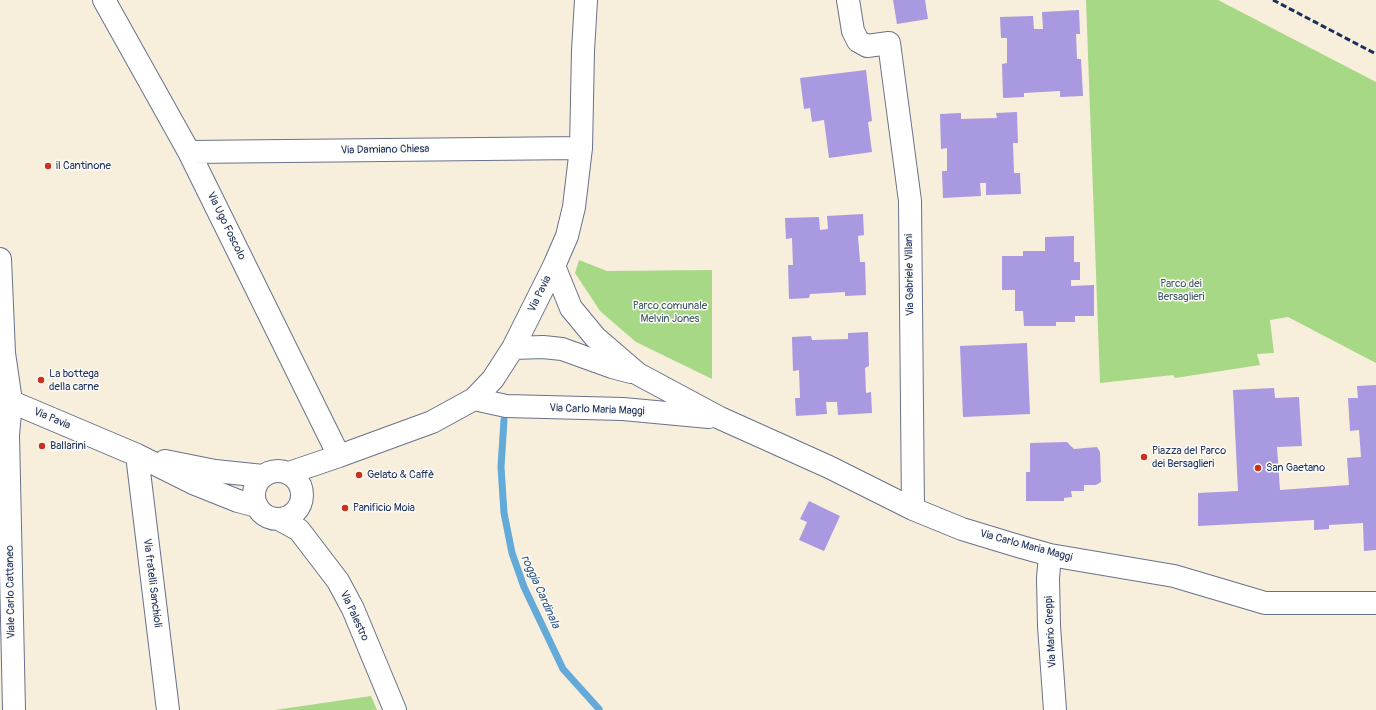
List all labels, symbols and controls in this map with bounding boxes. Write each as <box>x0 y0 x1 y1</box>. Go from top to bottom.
street label: Via Damiano Chiesa <box>341 143 429 157</box>
place label: il Cantinone <box>56 159 111 173</box>
marker: il Cantinone <box>43 161 53 171</box>
street label: Via Ugo Foscolo <box>204 190 248 262</box>
street label: Via Gabriele Villani <box>903 234 917 316</box>
street label: Via Pavia <box>526 274 554 314</box>
park label: Parco dei Bersaglieri <box>1157 277 1205 303</box>
park label: Parco comunale Melvin Jones <box>633 299 707 325</box>
place label: La bottega della carne <box>49 367 99 393</box>
marker: La bottega della carne <box>36 375 46 385</box>
street label: Via Carlo Maria Maggi <box>549 402 645 418</box>
street label: Via Pavia <box>32 405 72 433</box>
place label: Ballarini <box>50 439 86 453</box>
marker: Ballarini <box>37 441 47 451</box>
place label: Piazza del Parco dei Bersaglieri <box>1152 444 1226 470</box>
marker: Piazza del Parco dei Bersaglieri <box>1139 452 1149 462</box>
place label: San Gaetano <box>1266 461 1325 475</box>
marker: San Gaetano <box>1253 463 1263 473</box>
place label: Gelato & Caffè <box>367 468 434 482</box>
marker: Gelato & Caffè <box>354 470 364 480</box>
place label: Panificio Moia <box>353 501 415 515</box>
marker: Panificio Moia <box>340 503 350 513</box>
street label: Via Carlo Maria Maggi <box>978 527 1074 565</box>
street label: Via fratelli Sanchioli <box>140 538 164 628</box>
street label: Viale Carlo Cattaneo <box>4 545 18 639</box>
water label: roggia Cardinala <box>517 553 563 631</box>
street label: Via Palestro <box>337 589 371 643</box>
street label: Via Mario Greppi <box>1043 596 1059 668</box>

